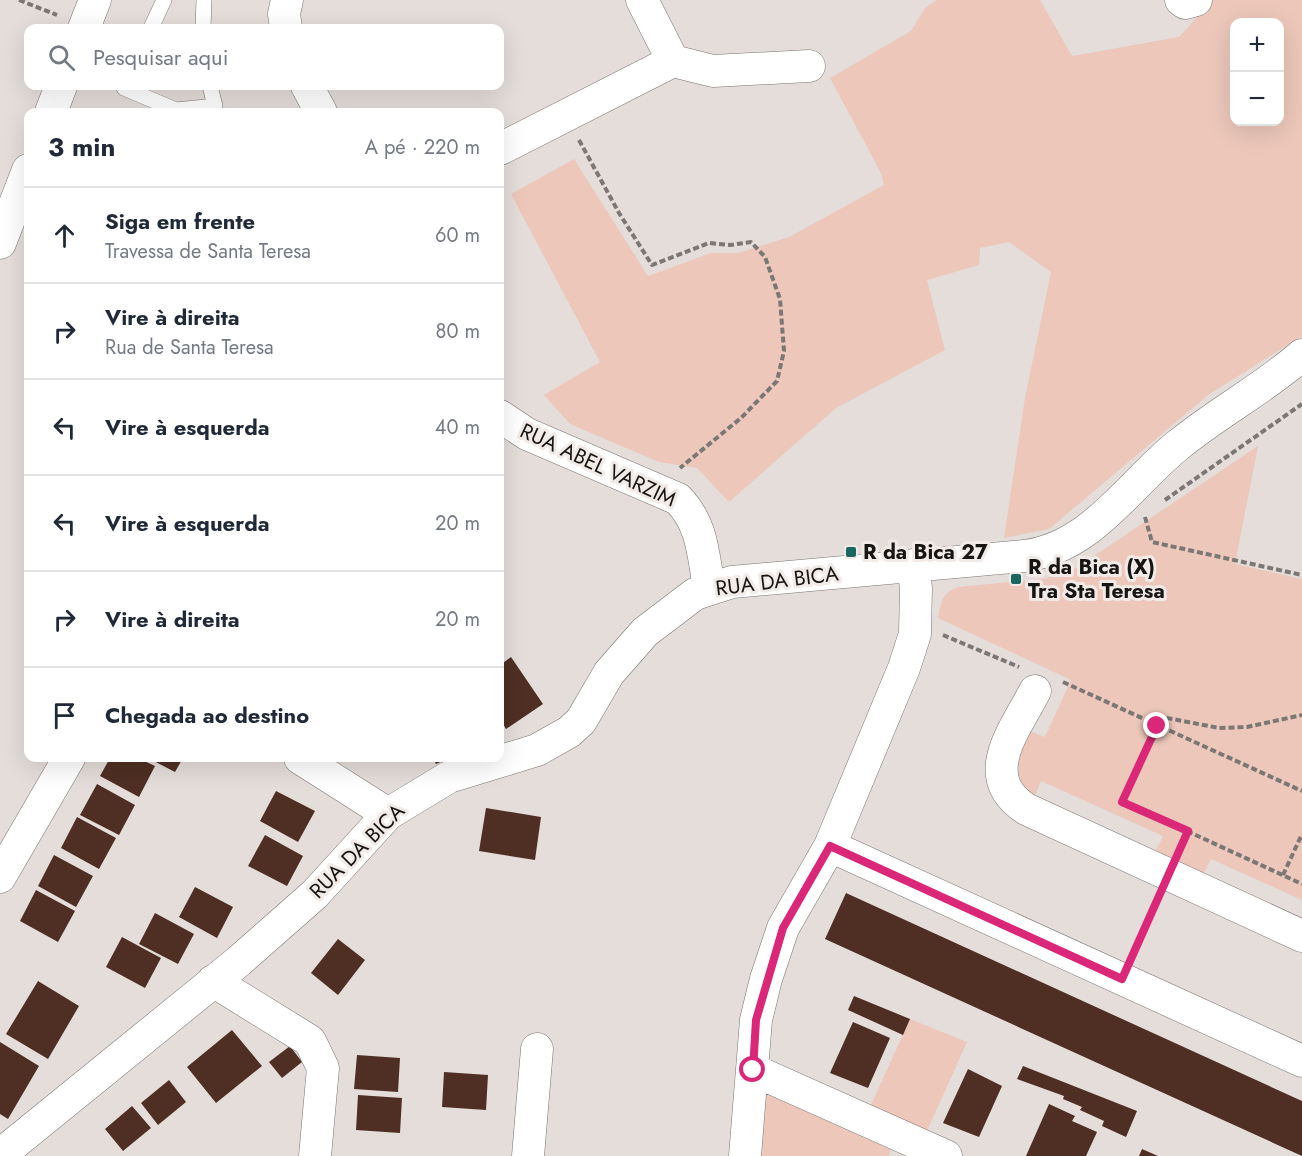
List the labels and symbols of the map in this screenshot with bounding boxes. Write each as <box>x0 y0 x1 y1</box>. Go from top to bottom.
street label: RUA ABEL VARZIM <box>515 416 681 514</box>
place label: R da Bica 27 <box>863 537 988 567</box>
marker: R da Bica 27 <box>844 545 858 559</box>
place label: R da Bica (X) Tra Sta Teresa <box>1028 552 1165 606</box>
street label: RUA DA BICA <box>714 559 840 603</box>
marker: R da Bica (X) Tra Sta Teresa <box>1009 572 1023 586</box>
route end <box>1143 712 1169 738</box>
street label: RUA DA BICA <box>303 797 411 905</box>
route start <box>739 1056 765 1082</box>

